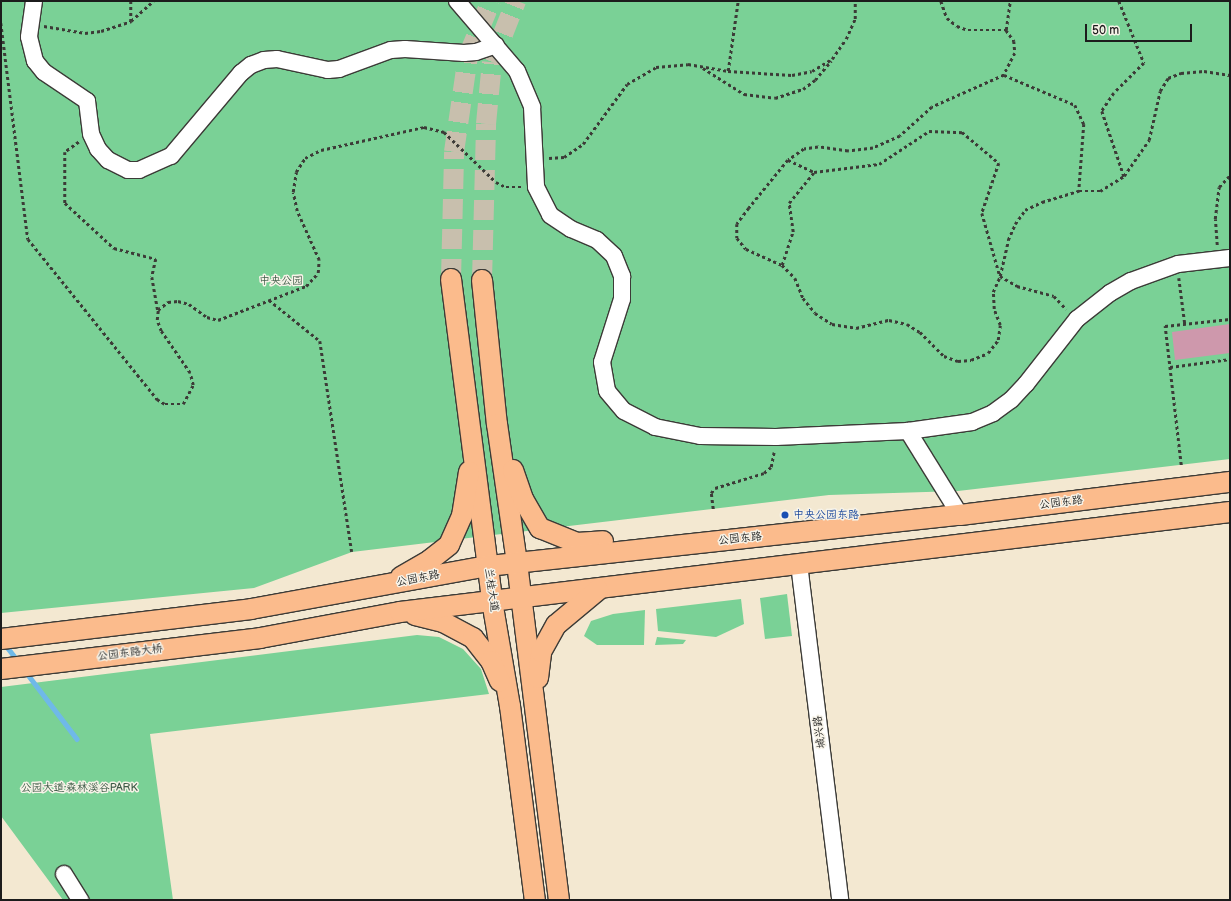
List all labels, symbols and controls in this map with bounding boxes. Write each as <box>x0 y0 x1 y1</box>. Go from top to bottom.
scale bar <box>1087 16 1194 42</box>
text: 50 m <box>1092 23 1119 38</box>
park label: 中央公园 <box>259 274 303 288</box>
street label: 公园东路 <box>1038 494 1084 512</box>
place label: 中央公园东路 <box>793 508 859 522</box>
marker: 中央公园东路 <box>780 510 790 520</box>
street label: 公园东路 <box>717 530 763 548</box>
street label: 兰桂大道 <box>481 567 501 613</box>
street label: 公园东路 <box>395 568 441 590</box>
street label: 公园东路大桥 <box>96 642 164 664</box>
street label: 城兴路 <box>811 715 829 749</box>
park label: 公园大道·森林溪谷PARK <box>20 781 138 795</box>

